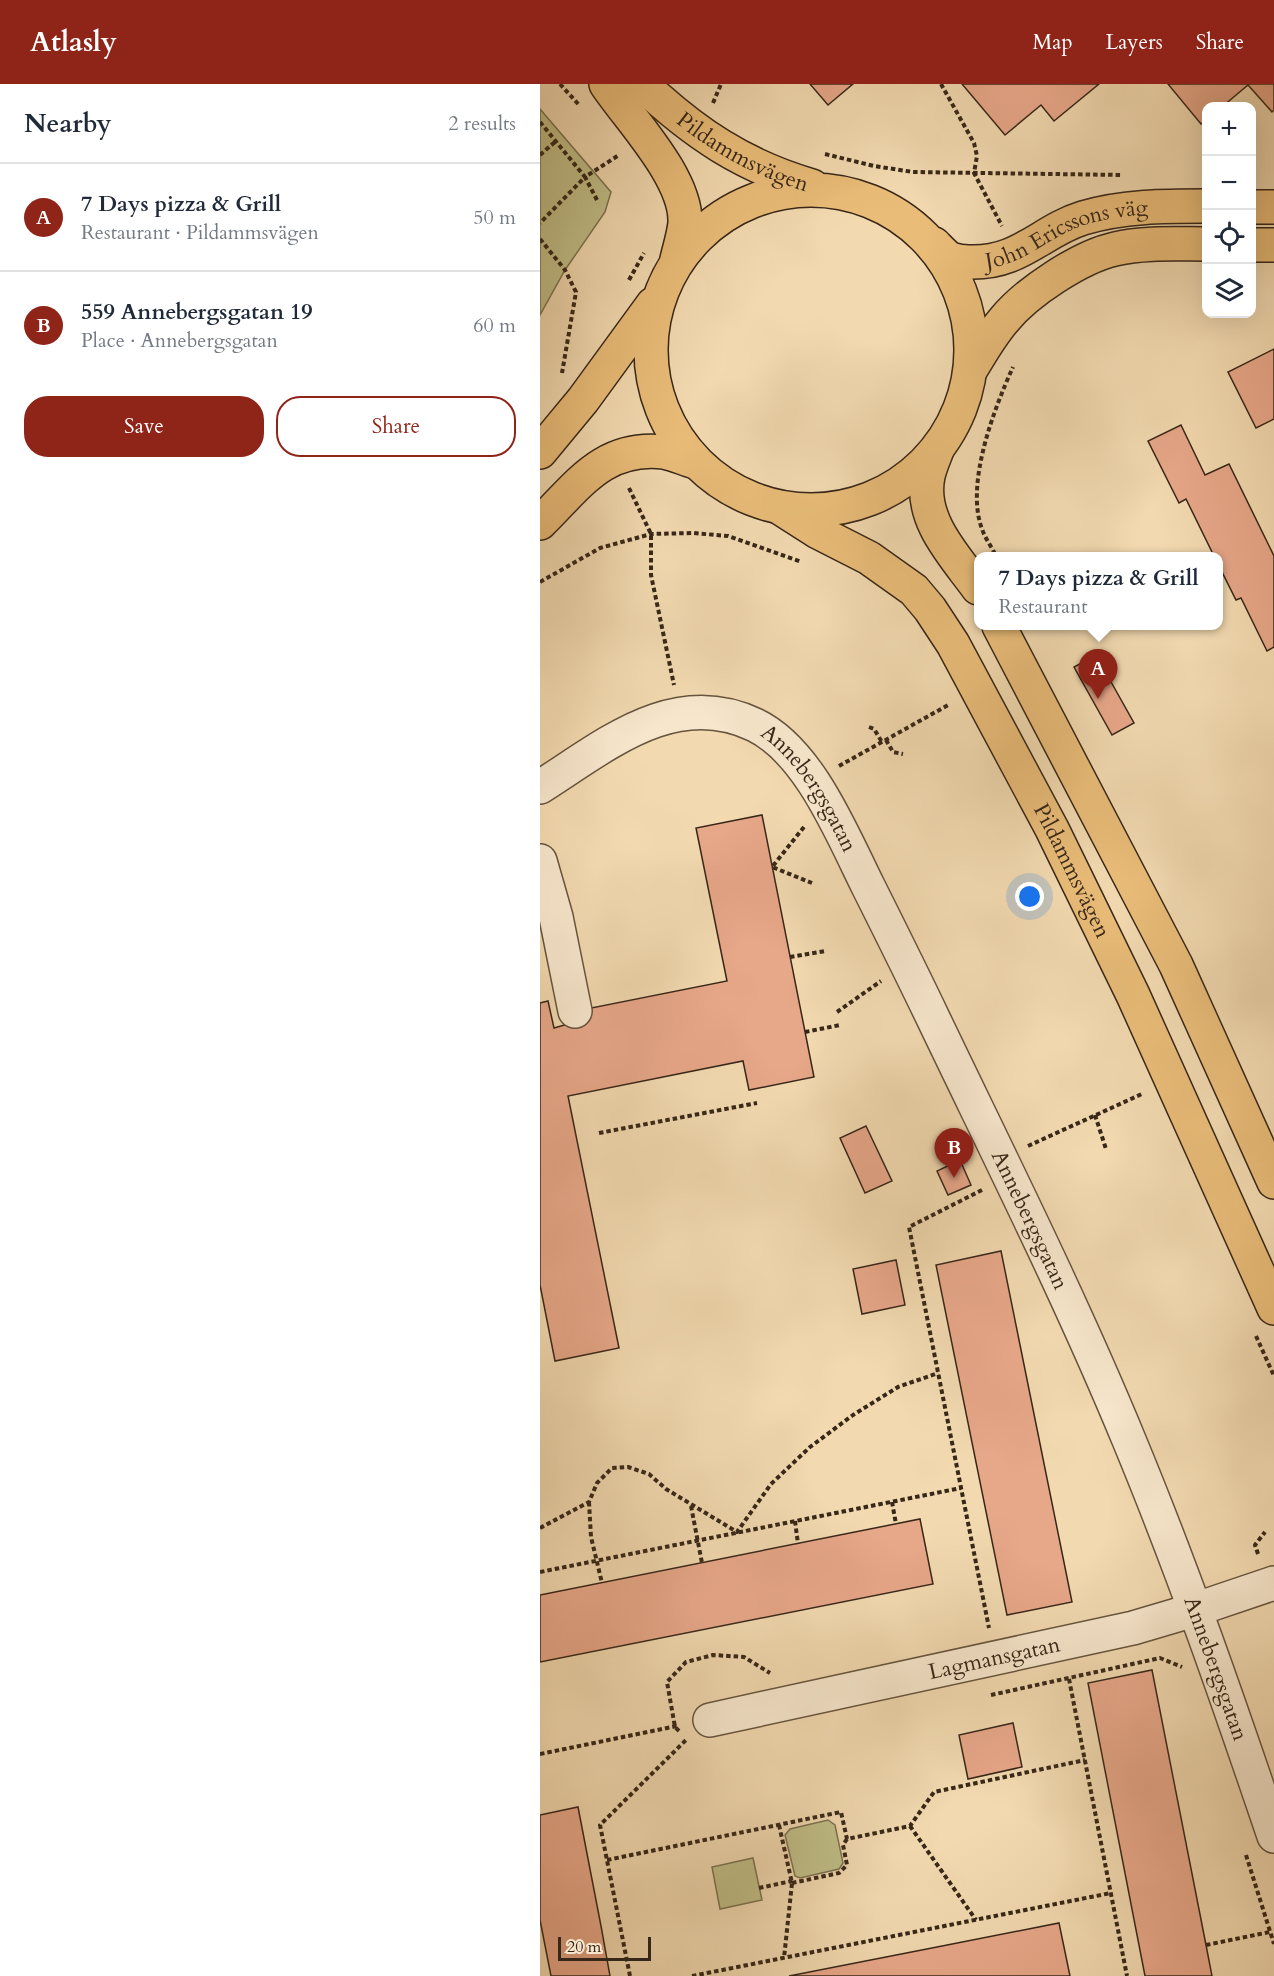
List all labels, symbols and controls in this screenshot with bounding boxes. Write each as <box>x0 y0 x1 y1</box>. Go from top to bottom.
text: Atlasly <box>30 23 117 61</box>
text: Map <box>1033 28 1073 57</box>
text: Layers <box>1106 28 1163 57</box>
text: Share <box>1196 28 1244 57</box>
map controls <box>1202 102 1256 318</box>
button: + <box>1202 102 1256 156</box>
street label: Pildammsvägen <box>670 105 813 199</box>
text: Nearby <box>24 106 112 141</box>
text: 2 results <box>448 110 516 137</box>
button: − <box>1202 156 1256 210</box>
text: 7 Days pizza & Grill <box>81 189 281 219</box>
street label: John Ericssons väg <box>980 192 1150 277</box>
text: A <box>36 204 51 231</box>
text: 50 m <box>473 204 516 231</box>
button: locate <box>1202 210 1256 264</box>
text: Restaurant · Pildammsvägen <box>81 219 319 246</box>
button: layers <box>1202 264 1256 318</box>
text: 559 Annebergsgatan 19 <box>81 297 313 327</box>
text: B <box>36 312 51 339</box>
text: 60 m <box>473 312 516 339</box>
text: Place · Annebergsgatan <box>81 327 278 354</box>
button: Save <box>24 396 264 457</box>
button: Share <box>276 396 516 457</box>
popup <box>974 552 1223 630</box>
text: 7 Days pizza & Grill <box>998 563 1199 593</box>
text: Restaurant <box>998 593 1088 620</box>
pin: A <box>1078 650 1118 699</box>
street label: Annebergsgatan <box>755 717 865 858</box>
street label: Pildammsvägen <box>1026 798 1118 943</box>
your location <box>1015 882 1044 911</box>
pin: B <box>934 1128 974 1178</box>
street label: Annebergsgatan <box>984 1145 1076 1295</box>
street label: Annebergsgatan <box>1176 1592 1255 1745</box>
street label: Lagmansgatan <box>926 1629 1063 1687</box>
scale bar <box>558 1934 651 1962</box>
text: 20 m <box>567 1936 601 1958</box>

